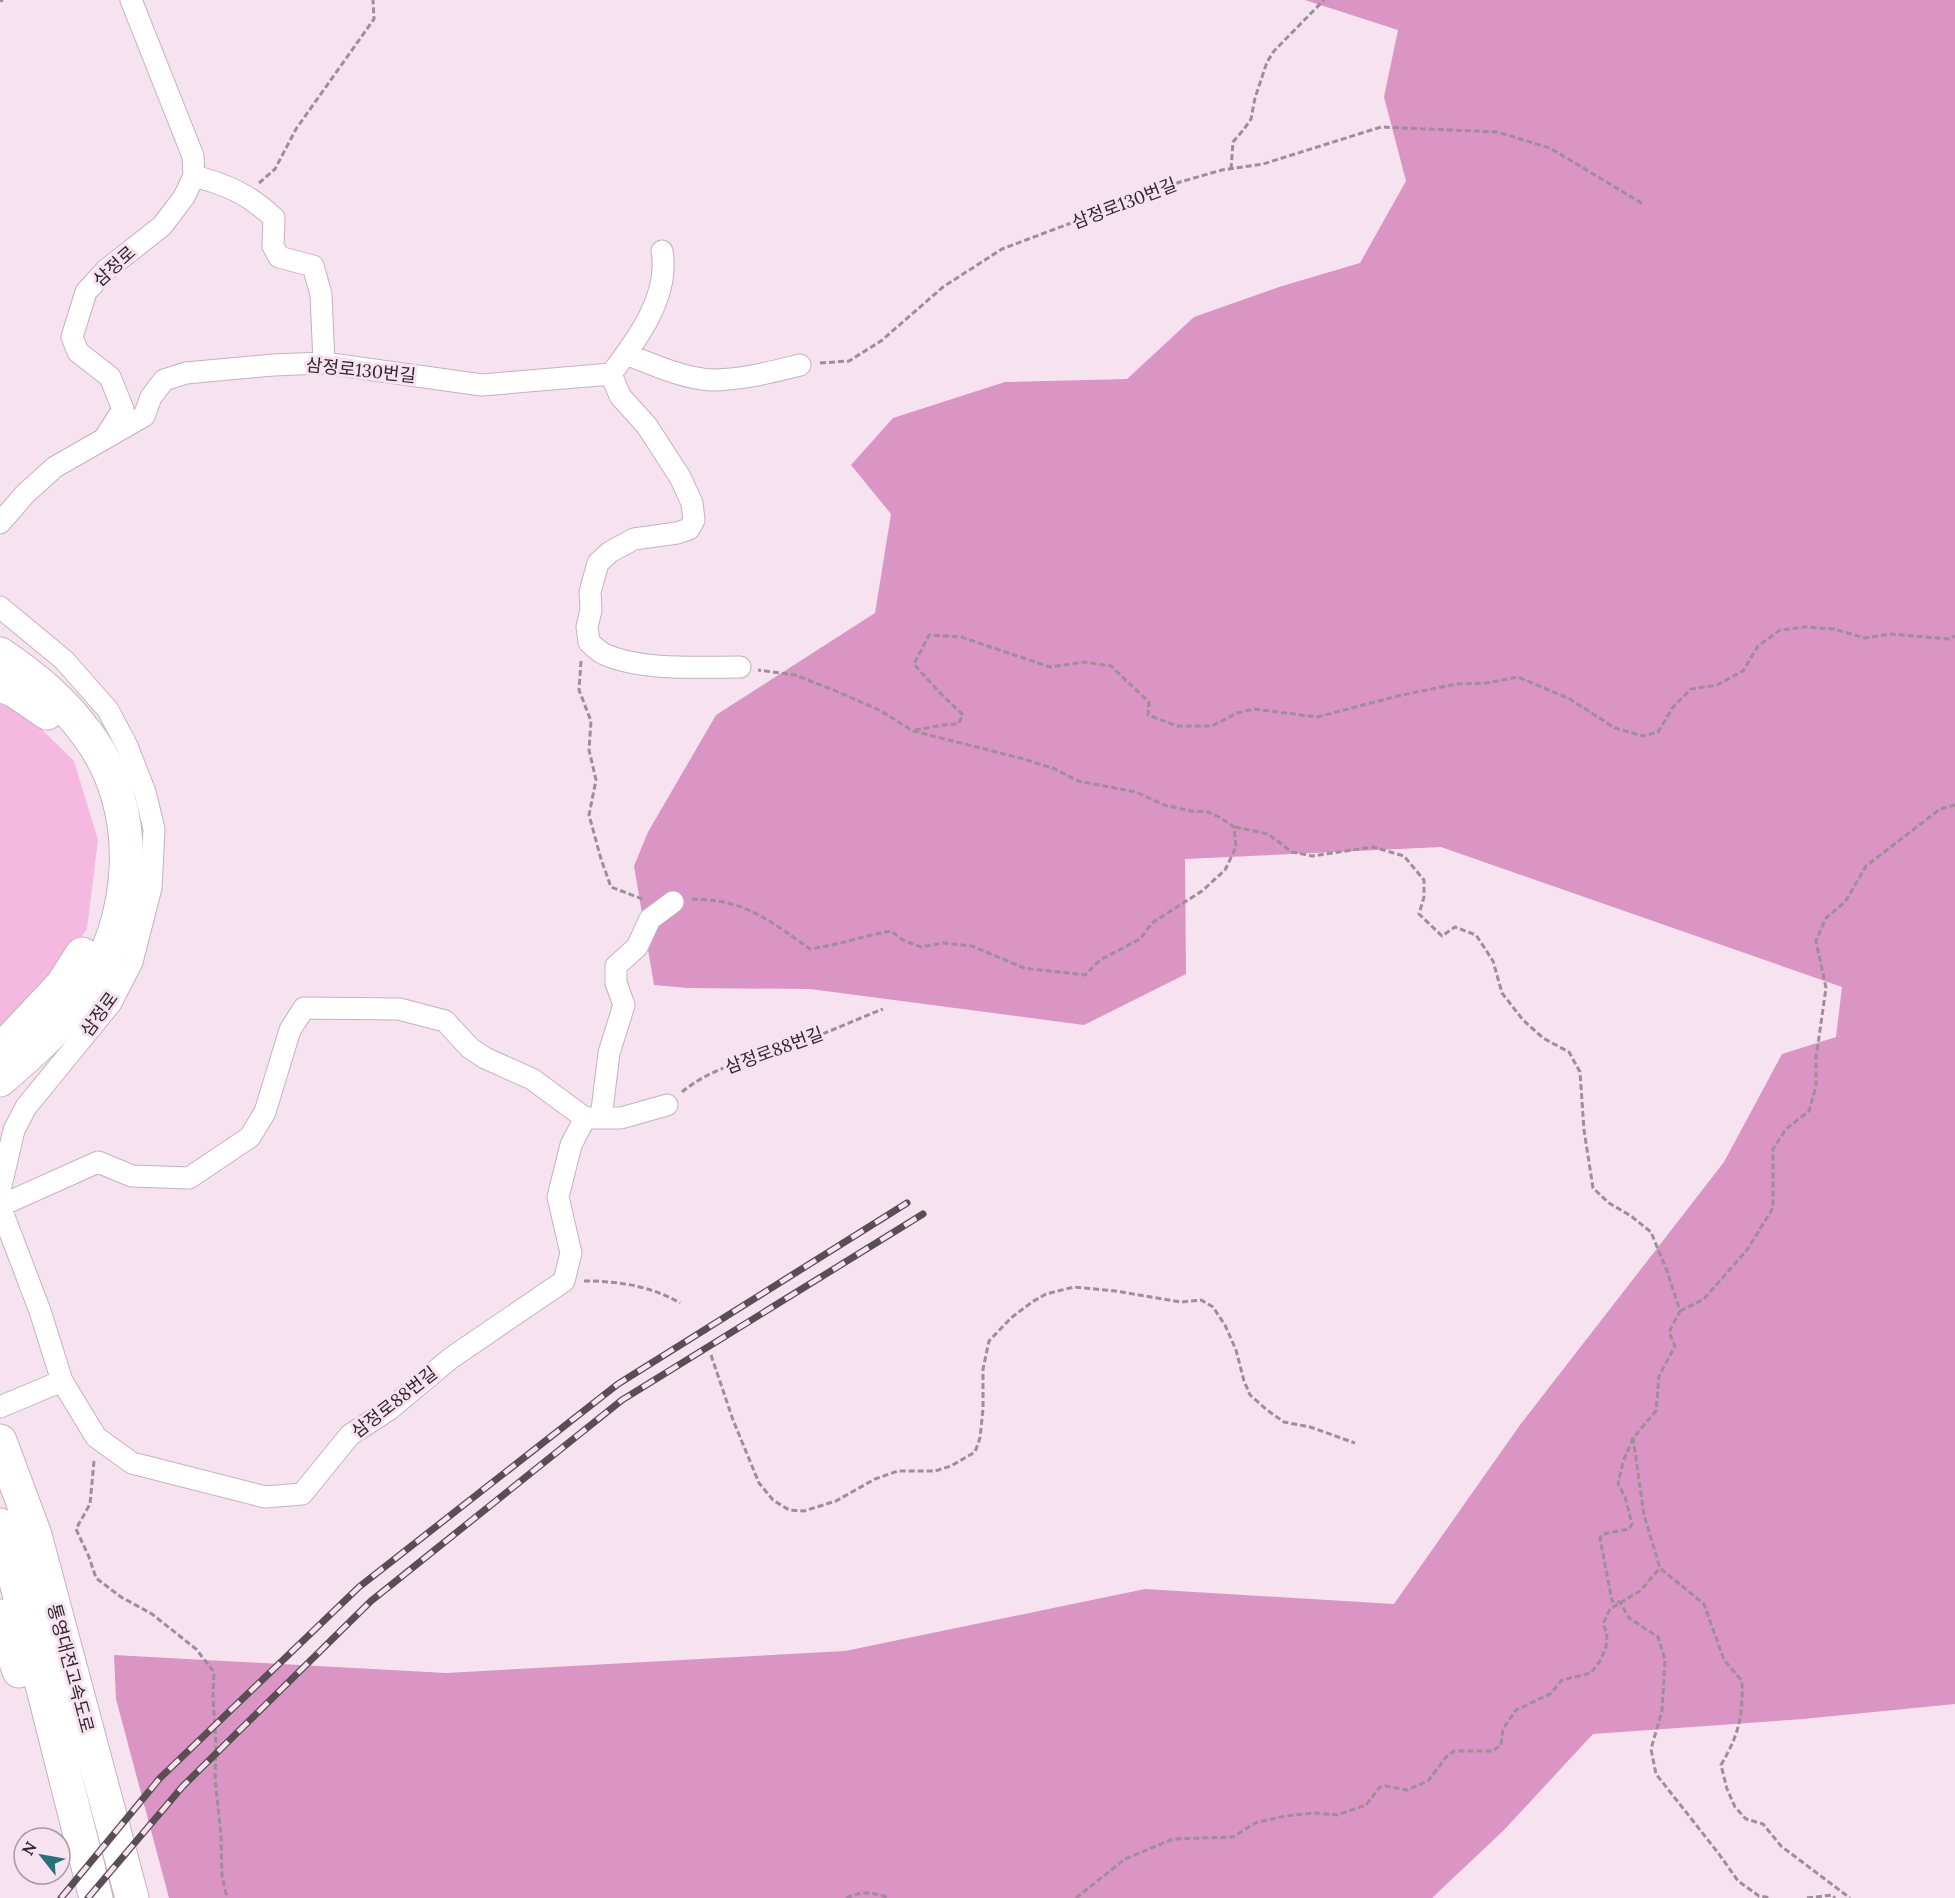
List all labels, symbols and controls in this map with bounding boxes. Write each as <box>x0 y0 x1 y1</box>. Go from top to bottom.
street label: 삼정로130번길 <box>1068 172 1180 234</box>
street label: 삼정로 <box>88 241 140 291</box>
street label: 삼정로130번길 <box>305 353 417 387</box>
street label: 삼정로 <box>75 987 123 1041</box>
street label: 삼정로88번길 <box>722 1022 826 1078</box>
street label: 삼정로88번길 <box>346 1361 442 1443</box>
street label: 통영대전고속도로 <box>43 1601 99 1735</box>
north arrow <box>12 1826 72 1886</box>
text: N <box>17 1838 41 1859</box>

